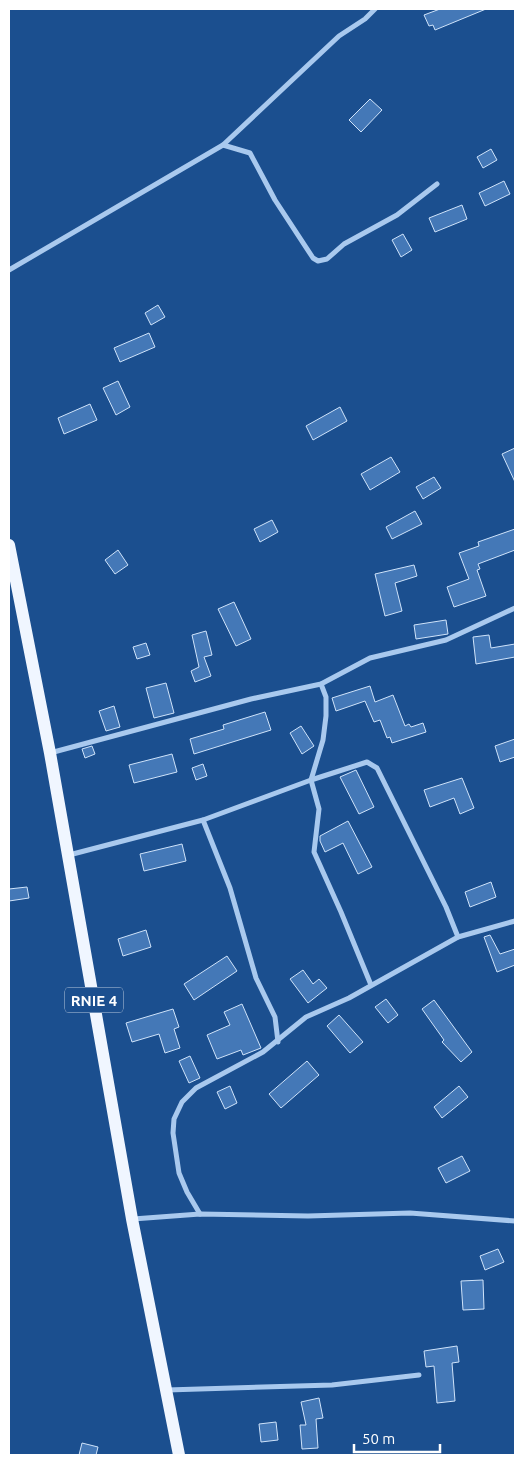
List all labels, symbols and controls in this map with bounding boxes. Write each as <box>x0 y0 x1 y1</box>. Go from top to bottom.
road number: RNIE 4 <box>65 988 123 1012</box>
scale bar <box>354 1422 440 1454</box>
text: 50 m <box>362 1430 395 1447</box>

